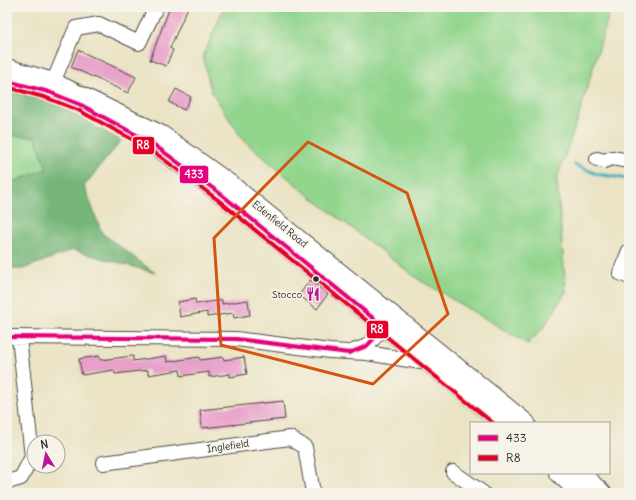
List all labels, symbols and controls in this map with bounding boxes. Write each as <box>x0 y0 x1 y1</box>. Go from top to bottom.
line badge: R8 <box>132 136 155 155</box>
text: R8 <box>136 138 150 152</box>
line badge: 433 <box>179 165 209 184</box>
text: 433 <box>185 167 203 181</box>
street label: Edenfield Road <box>250 198 310 250</box>
unlabelled marker <box>311 274 321 284</box>
restaurant icon: Stocco <box>305 286 321 302</box>
place label: Stocco <box>272 288 302 301</box>
line badge: R8 <box>366 320 389 339</box>
text: R8 <box>370 322 384 336</box>
legend <box>470 422 610 474</box>
text: 433 <box>506 430 527 445</box>
north arrow <box>26 434 66 474</box>
text: N <box>39 437 49 452</box>
street label: Inglefield <box>206 437 250 455</box>
text: R8 <box>506 450 521 465</box>

